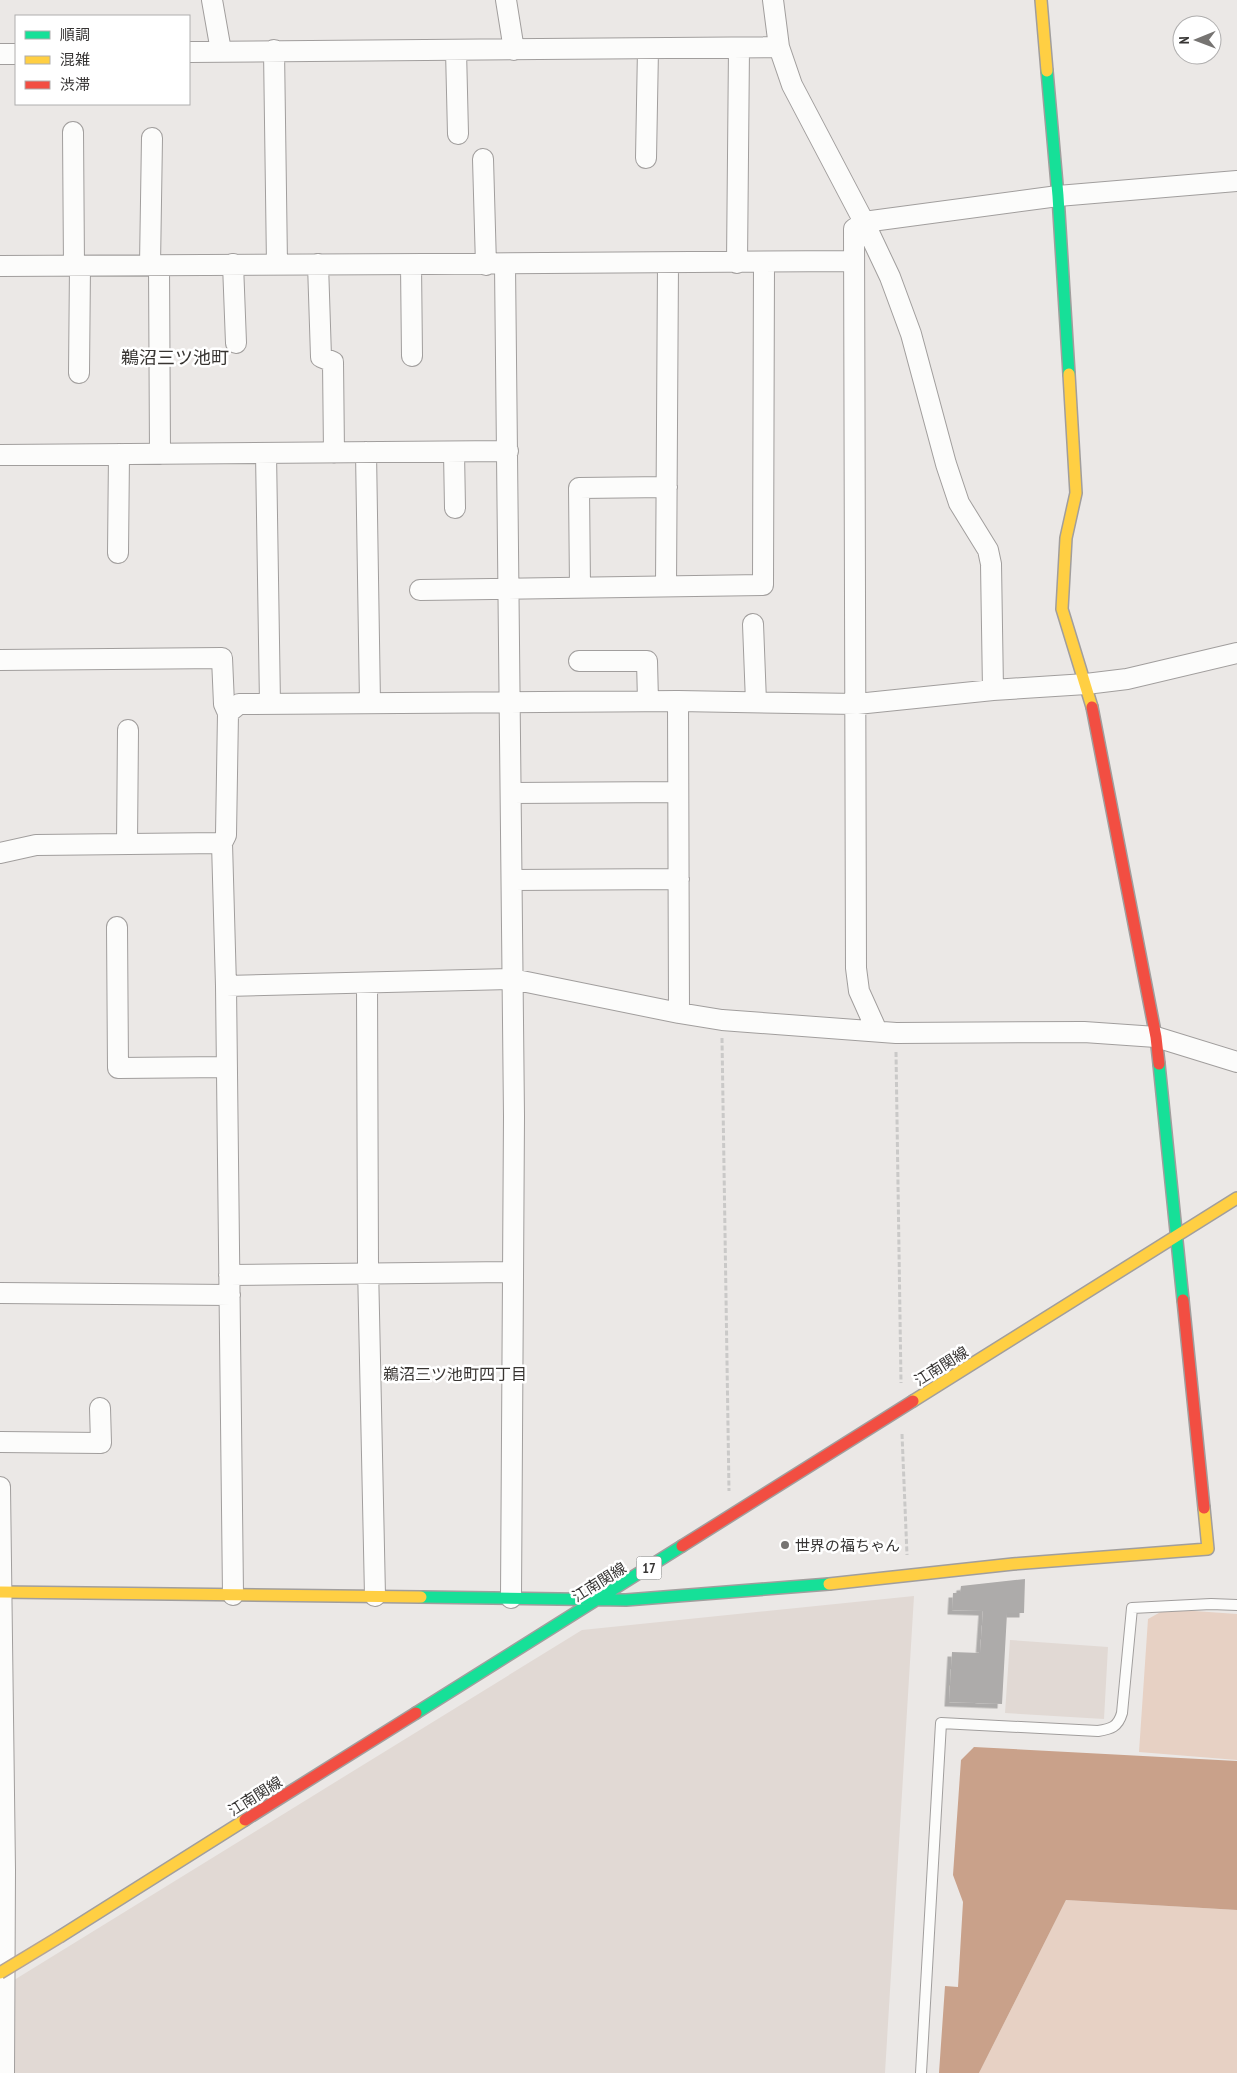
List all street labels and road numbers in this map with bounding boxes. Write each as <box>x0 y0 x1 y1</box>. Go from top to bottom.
street label: 江南関線 <box>911 1342 971 1390</box>
road number: 17 <box>636 1556 662 1580</box>
street label: 江南関線 <box>569 1558 629 1606</box>
street label: 江南関線 <box>225 1772 285 1820</box>

